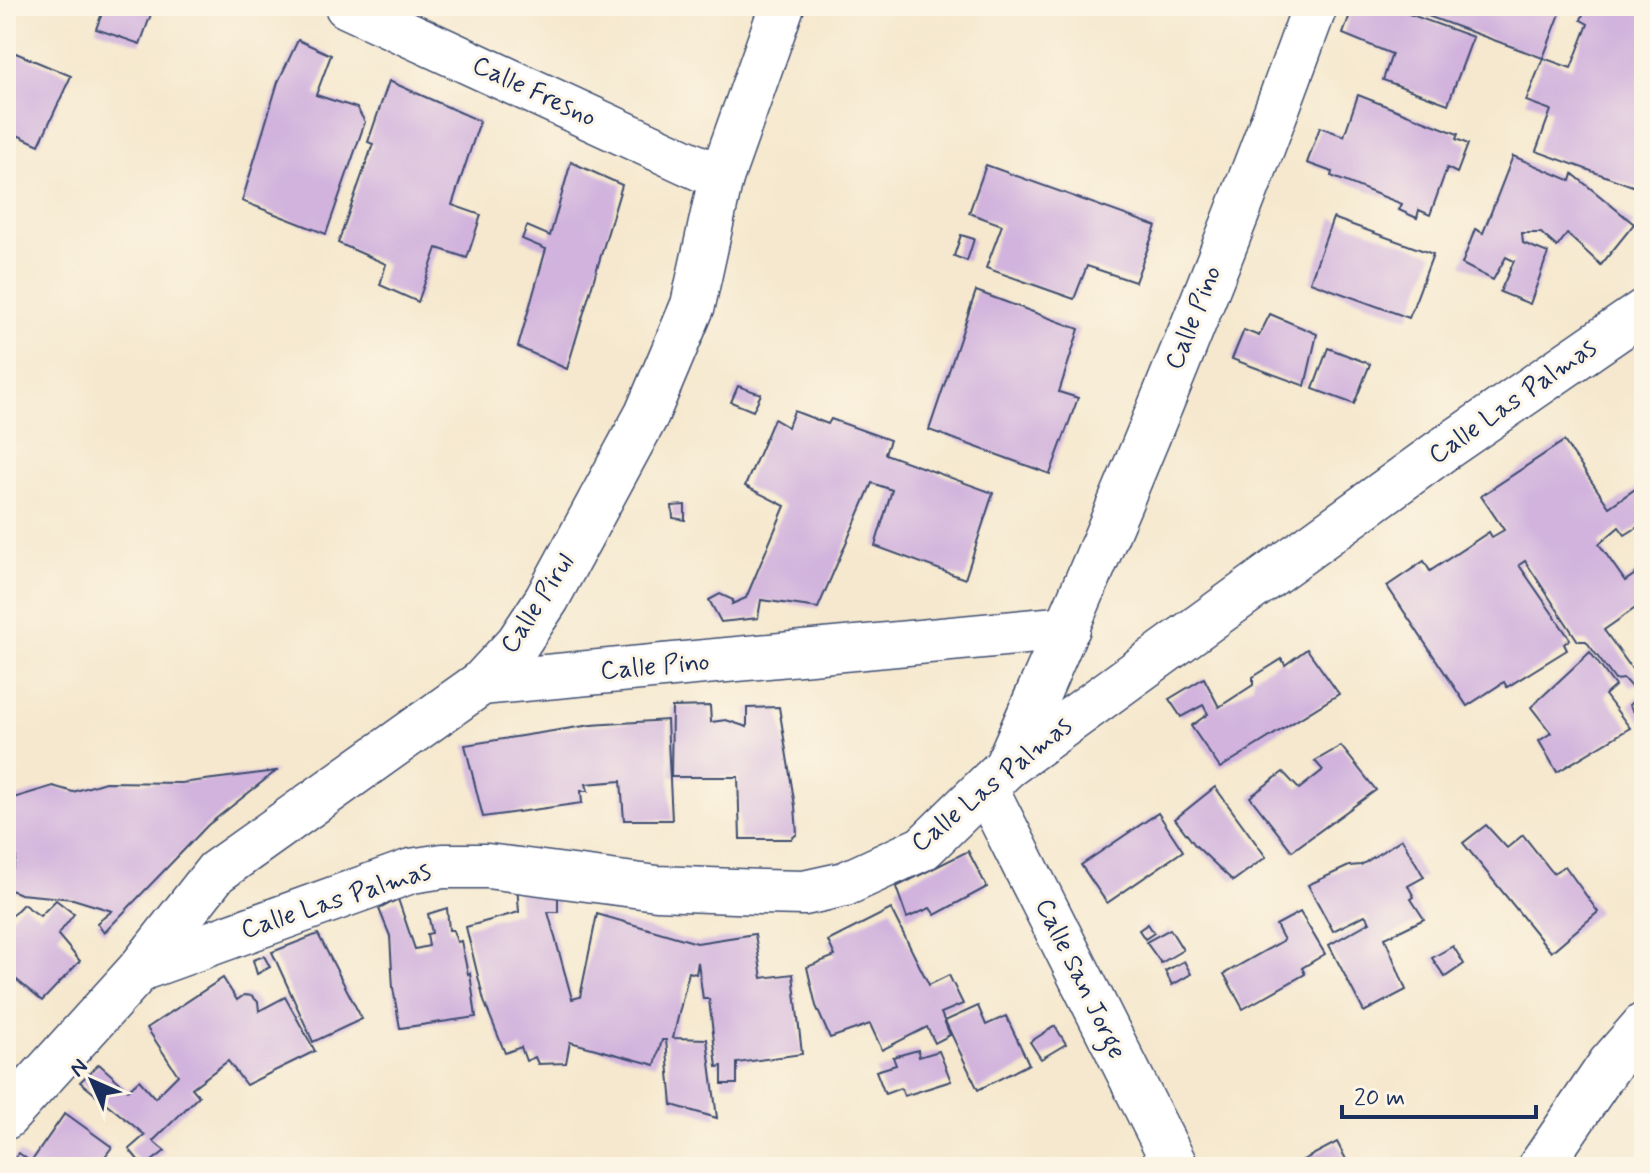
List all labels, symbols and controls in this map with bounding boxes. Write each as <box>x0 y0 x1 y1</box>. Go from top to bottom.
street label: Calle Fresno <box>467 48 601 136</box>
street label: Calle Pino <box>1158 261 1230 375</box>
street label: Calle Las Palmas <box>1422 331 1604 473</box>
street label: Calle Pirul <box>493 547 583 661</box>
street label: Calle Pino <box>599 645 711 689</box>
street label: Calle Las Palmas <box>904 710 1080 860</box>
street label: Calle Las Palmas <box>237 854 435 948</box>
street label: Calle San Jorge <box>1024 893 1134 1066</box>
north arrow <box>52 1041 132 1121</box>
text: N <box>64 1053 94 1083</box>
scale bar <box>1342 1069 1536 1119</box>
text: 20 m <box>1354 1083 1405 1114</box>

